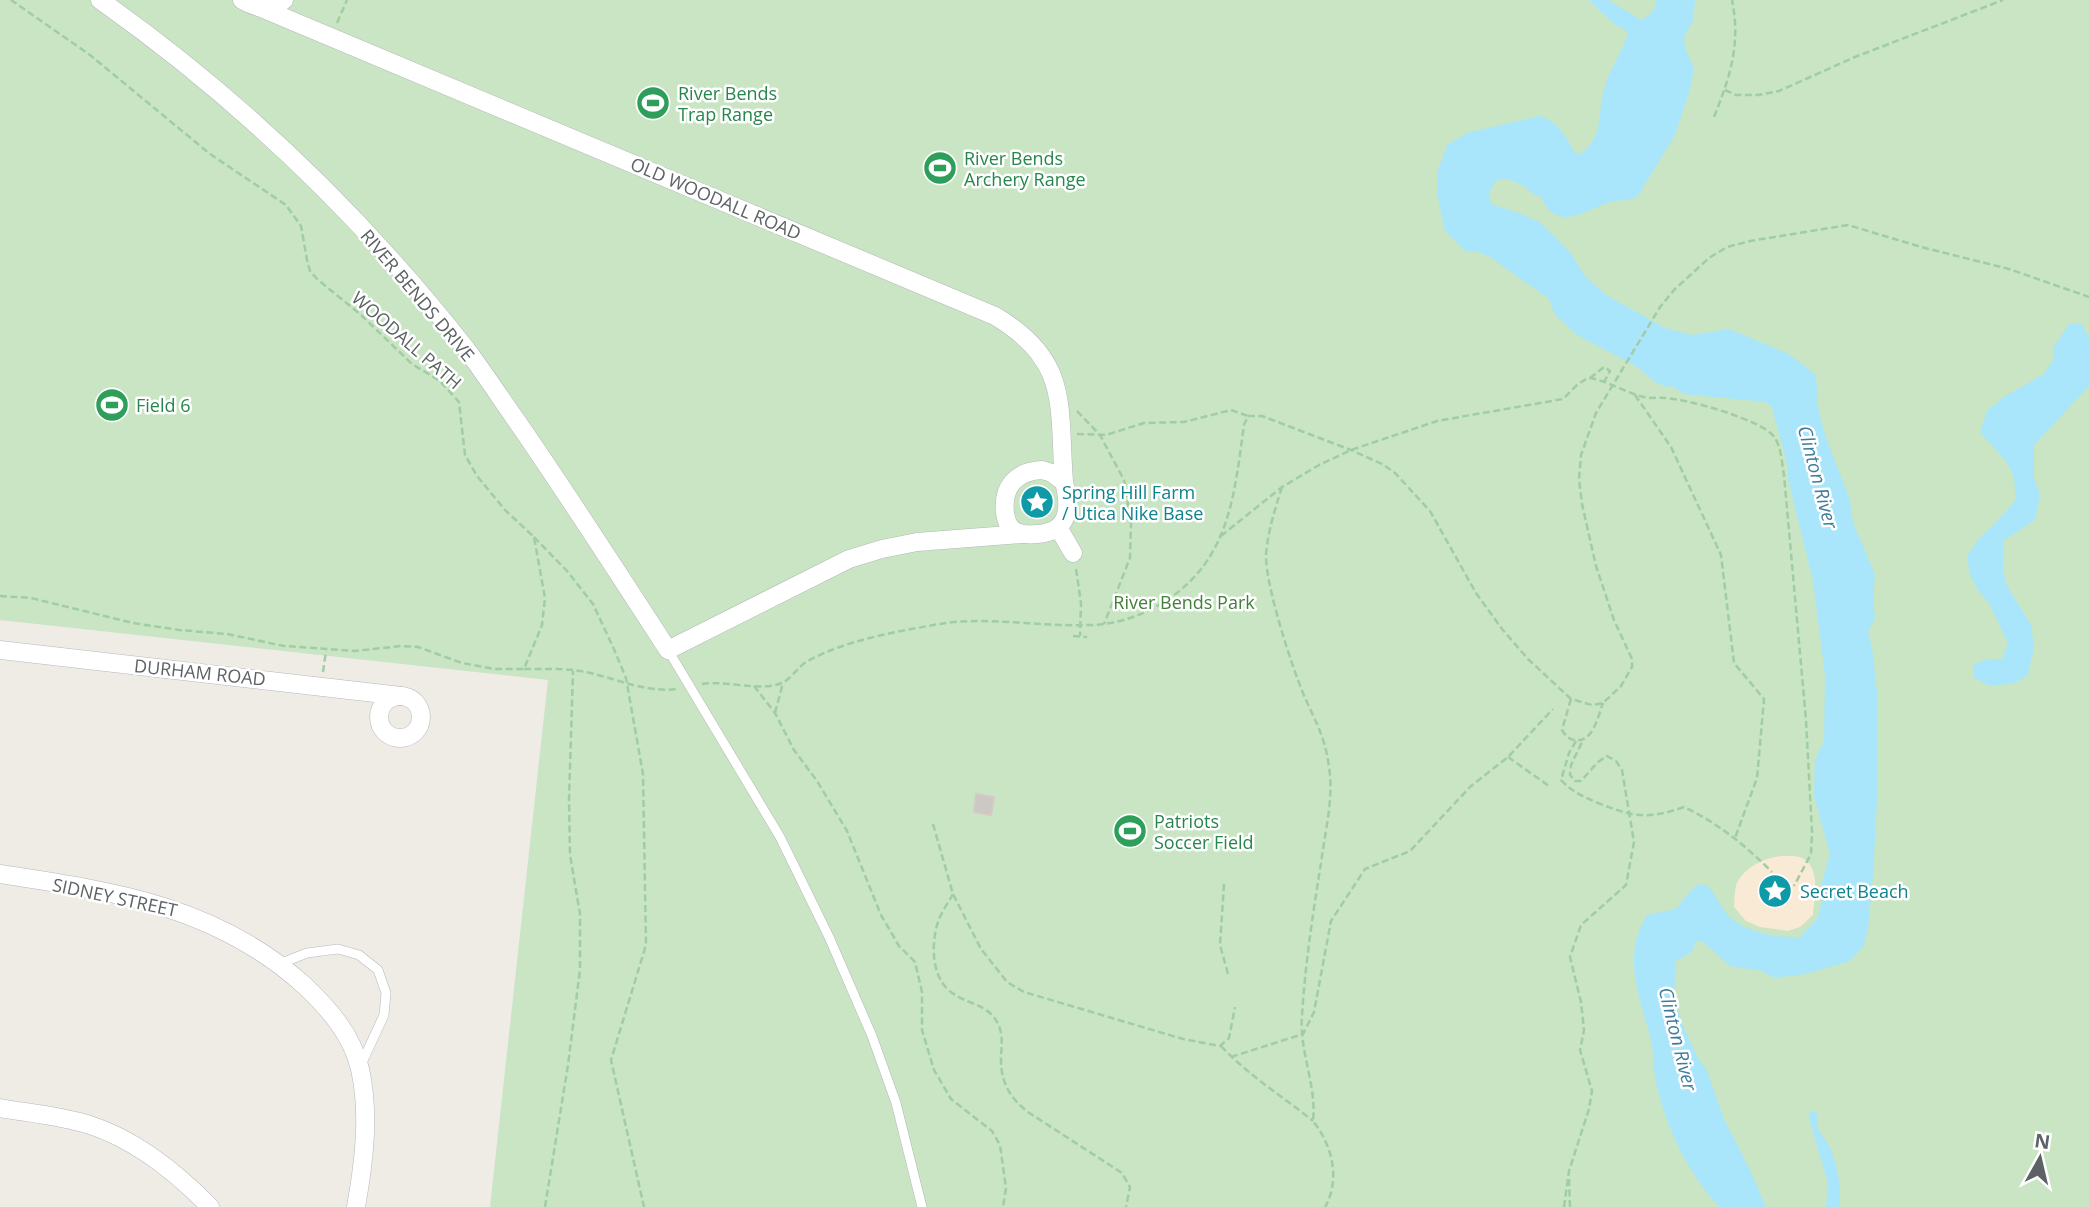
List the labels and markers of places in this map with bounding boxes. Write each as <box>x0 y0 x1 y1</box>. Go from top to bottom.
place label: River Bends Trap Range <box>678 81 777 126</box>
sports icon: River Bends Trap Range <box>634 84 672 122</box>
place label: River Bends Archery Range <box>964 146 1086 191</box>
sports icon: River Bends Archery Range <box>921 149 959 187</box>
sports icon: Field 6 <box>93 386 131 424</box>
place label: Field 6 <box>136 393 190 417</box>
place label: Spring Hill Farm / Utica Nike Base <box>1062 480 1203 525</box>
place icon: Spring Hill Farm / Utica Nike Base <box>1018 483 1056 521</box>
place label: Patriots Soccer Field <box>1154 809 1254 854</box>
sports icon: Patriots Soccer Field <box>1111 812 1149 850</box>
place icon: Secret Beach <box>1756 872 1794 910</box>
place label: Secret Beach <box>1800 879 1909 903</box>

